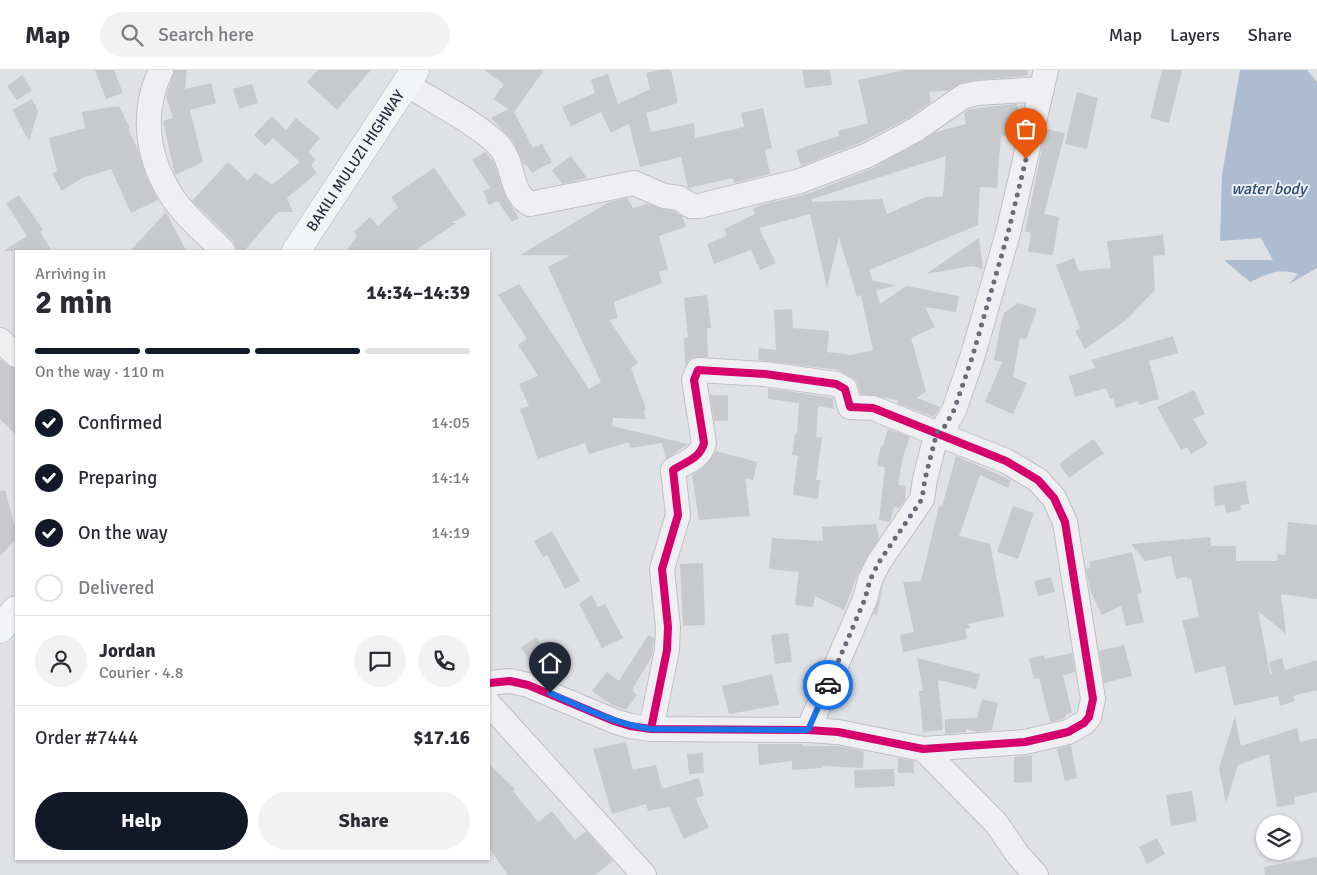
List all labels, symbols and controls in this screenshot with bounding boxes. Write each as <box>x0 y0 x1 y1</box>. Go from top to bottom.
search box <box>100 12 450 57</box>
text: Map <box>25 20 70 50</box>
icon: search <box>118 21 146 49</box>
text: Search here <box>158 23 254 47</box>
text: Map <box>1109 24 1142 46</box>
text: Layers <box>1170 24 1220 46</box>
text: Share <box>1248 24 1292 46</box>
street label: BAKILI MULUZI HIGHWAY <box>302 86 408 235</box>
pin <box>1005 108 1047 159</box>
icon: bag <box>1012 115 1040 143</box>
water label: water body <box>1232 179 1309 199</box>
text: Arriving in <box>35 264 106 284</box>
text: 14:34–14:39 <box>366 281 470 305</box>
text: 2 min <box>35 283 112 322</box>
text: On the way · 110 m <box>35 362 165 382</box>
icon: check <box>35 409 63 437</box>
text: Confirmed <box>78 411 162 435</box>
text: 14:05 <box>431 413 470 433</box>
icon: check <box>35 464 63 492</box>
text: Preparing <box>78 466 157 490</box>
text: 14:14 <box>431 468 470 488</box>
icon: check <box>35 519 63 547</box>
text: On the way <box>78 521 168 545</box>
text: 14:19 <box>431 523 470 543</box>
text: Delivered <box>78 576 154 600</box>
button: person <box>35 635 87 687</box>
button: chat <box>354 635 406 687</box>
button: phone <box>418 635 470 687</box>
text: Jordan <box>99 639 156 663</box>
pin <box>529 642 571 693</box>
icon: home <box>536 649 564 677</box>
courier <box>803 660 853 710</box>
text: Courier · 4.8 <box>99 663 183 683</box>
icon: car <box>814 671 842 699</box>
text: Order #7444 <box>35 726 138 750</box>
text: $17.16 <box>413 726 470 750</box>
button: Help <box>35 792 248 850</box>
button: Share <box>258 792 470 850</box>
map controls <box>1256 815 1301 860</box>
button: layers <box>1256 815 1301 860</box>

